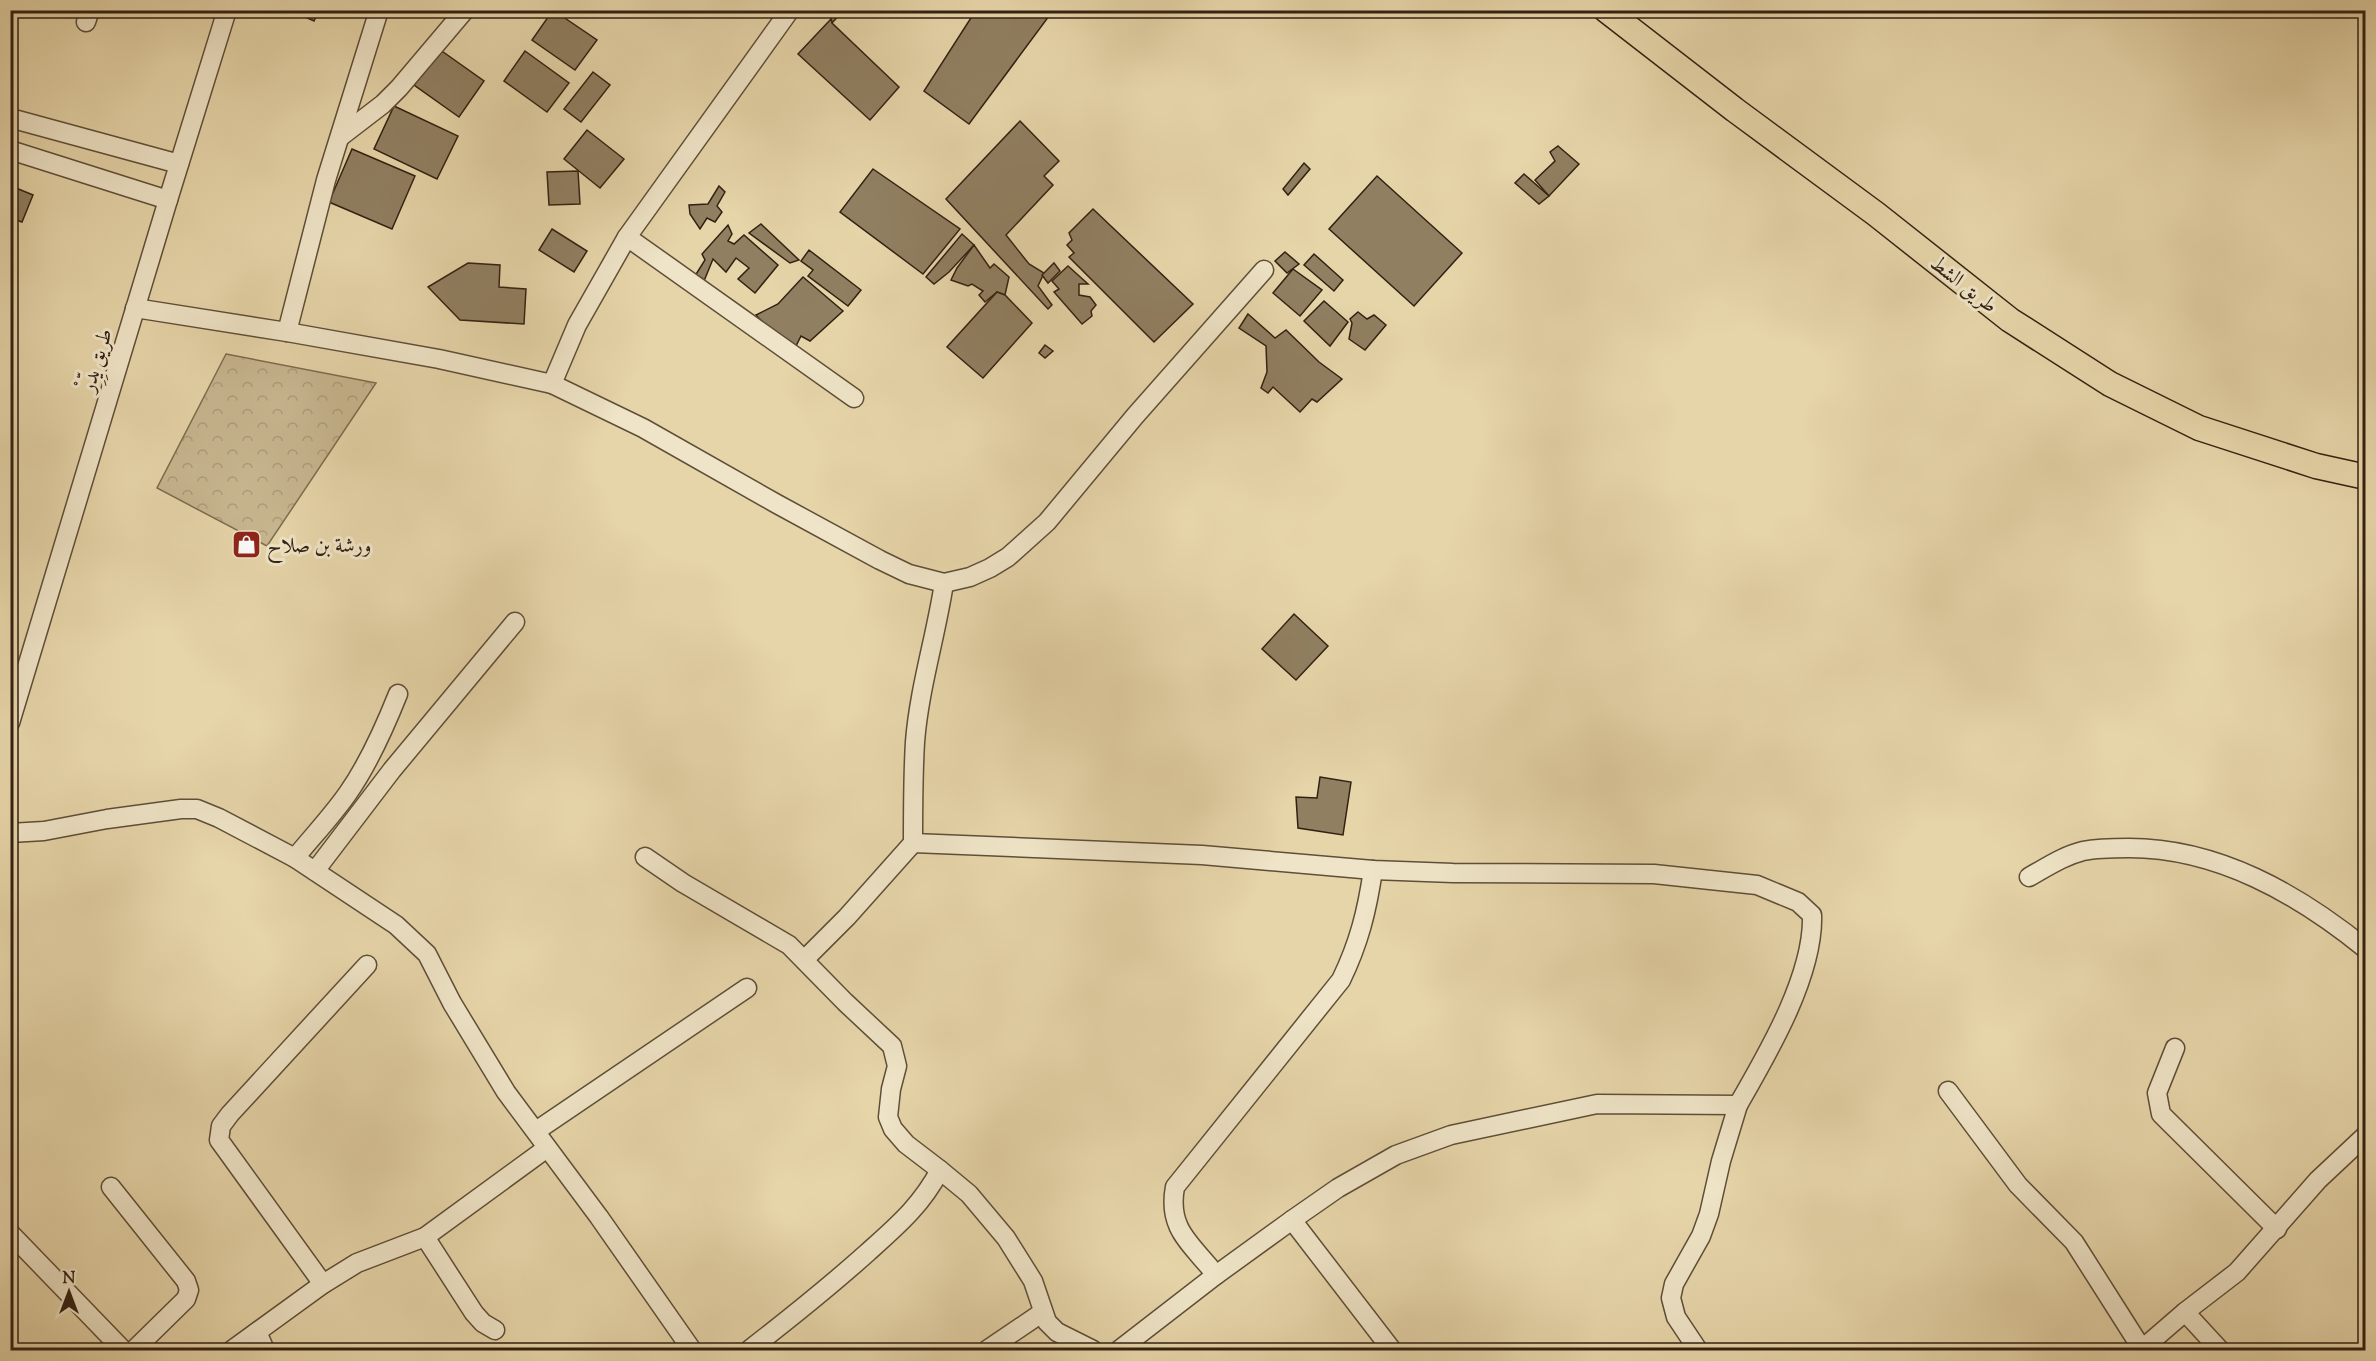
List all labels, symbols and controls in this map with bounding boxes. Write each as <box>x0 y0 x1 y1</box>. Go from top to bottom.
street label: طريق الشط <box>1922 249 2003 322</box>
street label: طريق يِدِّرْ <box>71 324 123 398</box>
shop icon: ورشة بن صلاح <box>230 529 262 561</box>
place label: ورشة بن صلاح <box>267 532 371 564</box>
north arrow <box>39 1262 99 1322</box>
text: N <box>63 1268 76 1291</box>

